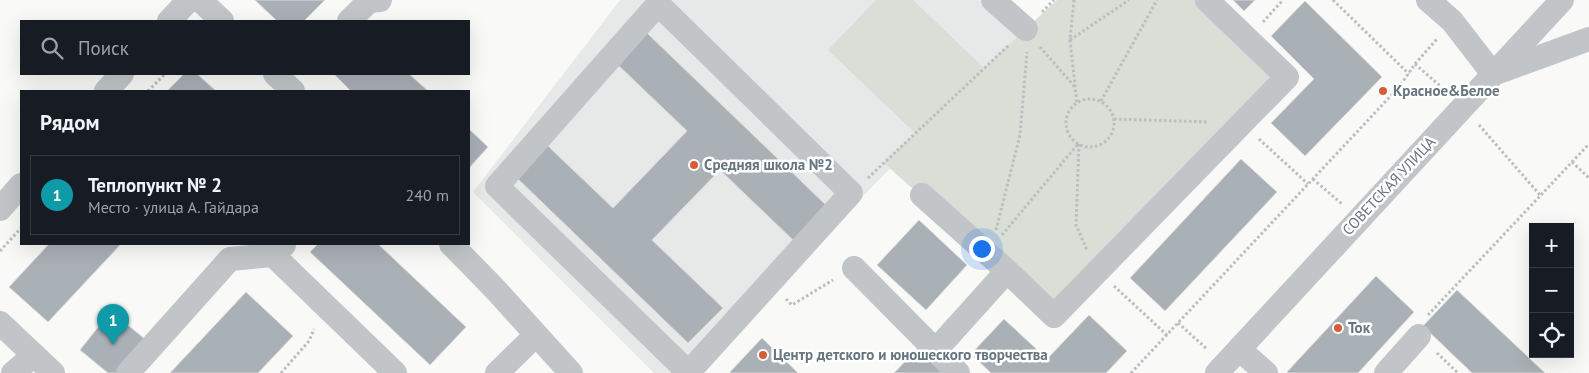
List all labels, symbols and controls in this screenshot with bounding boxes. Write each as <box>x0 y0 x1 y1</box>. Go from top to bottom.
search box <box>20 20 470 75</box>
icon: search <box>38 34 66 62</box>
text: Поиск <box>78 36 129 60</box>
place label: Красное&Белое <box>1393 81 1500 100</box>
marker: Красное&Белое <box>1377 85 1389 97</box>
text: Рядом <box>40 109 99 136</box>
street label: СОВЕТСКАЯ УЛИЦА <box>1338 132 1439 239</box>
place label: Средняя школа №2 <box>704 155 833 174</box>
marker: Средняя школа №2 <box>688 159 700 171</box>
text: Теплопункт № 2 <box>88 173 222 197</box>
text: 1 <box>52 185 62 205</box>
text: 240 m <box>406 185 449 205</box>
text: Место · улица А. Гайдара <box>88 197 259 217</box>
map controls <box>1529 223 1574 358</box>
button: + <box>1529 223 1574 268</box>
your location <box>969 236 995 262</box>
button: − <box>1529 268 1574 313</box>
pin: 1 <box>97 304 129 345</box>
button: locate <box>1529 313 1574 358</box>
place label: Ток <box>1348 318 1371 337</box>
marker: Ток <box>1332 322 1344 334</box>
place label: Центр детского и юношеского творчества <box>773 345 1048 364</box>
marker: Центр детского и юношеского творчества <box>757 349 769 361</box>

